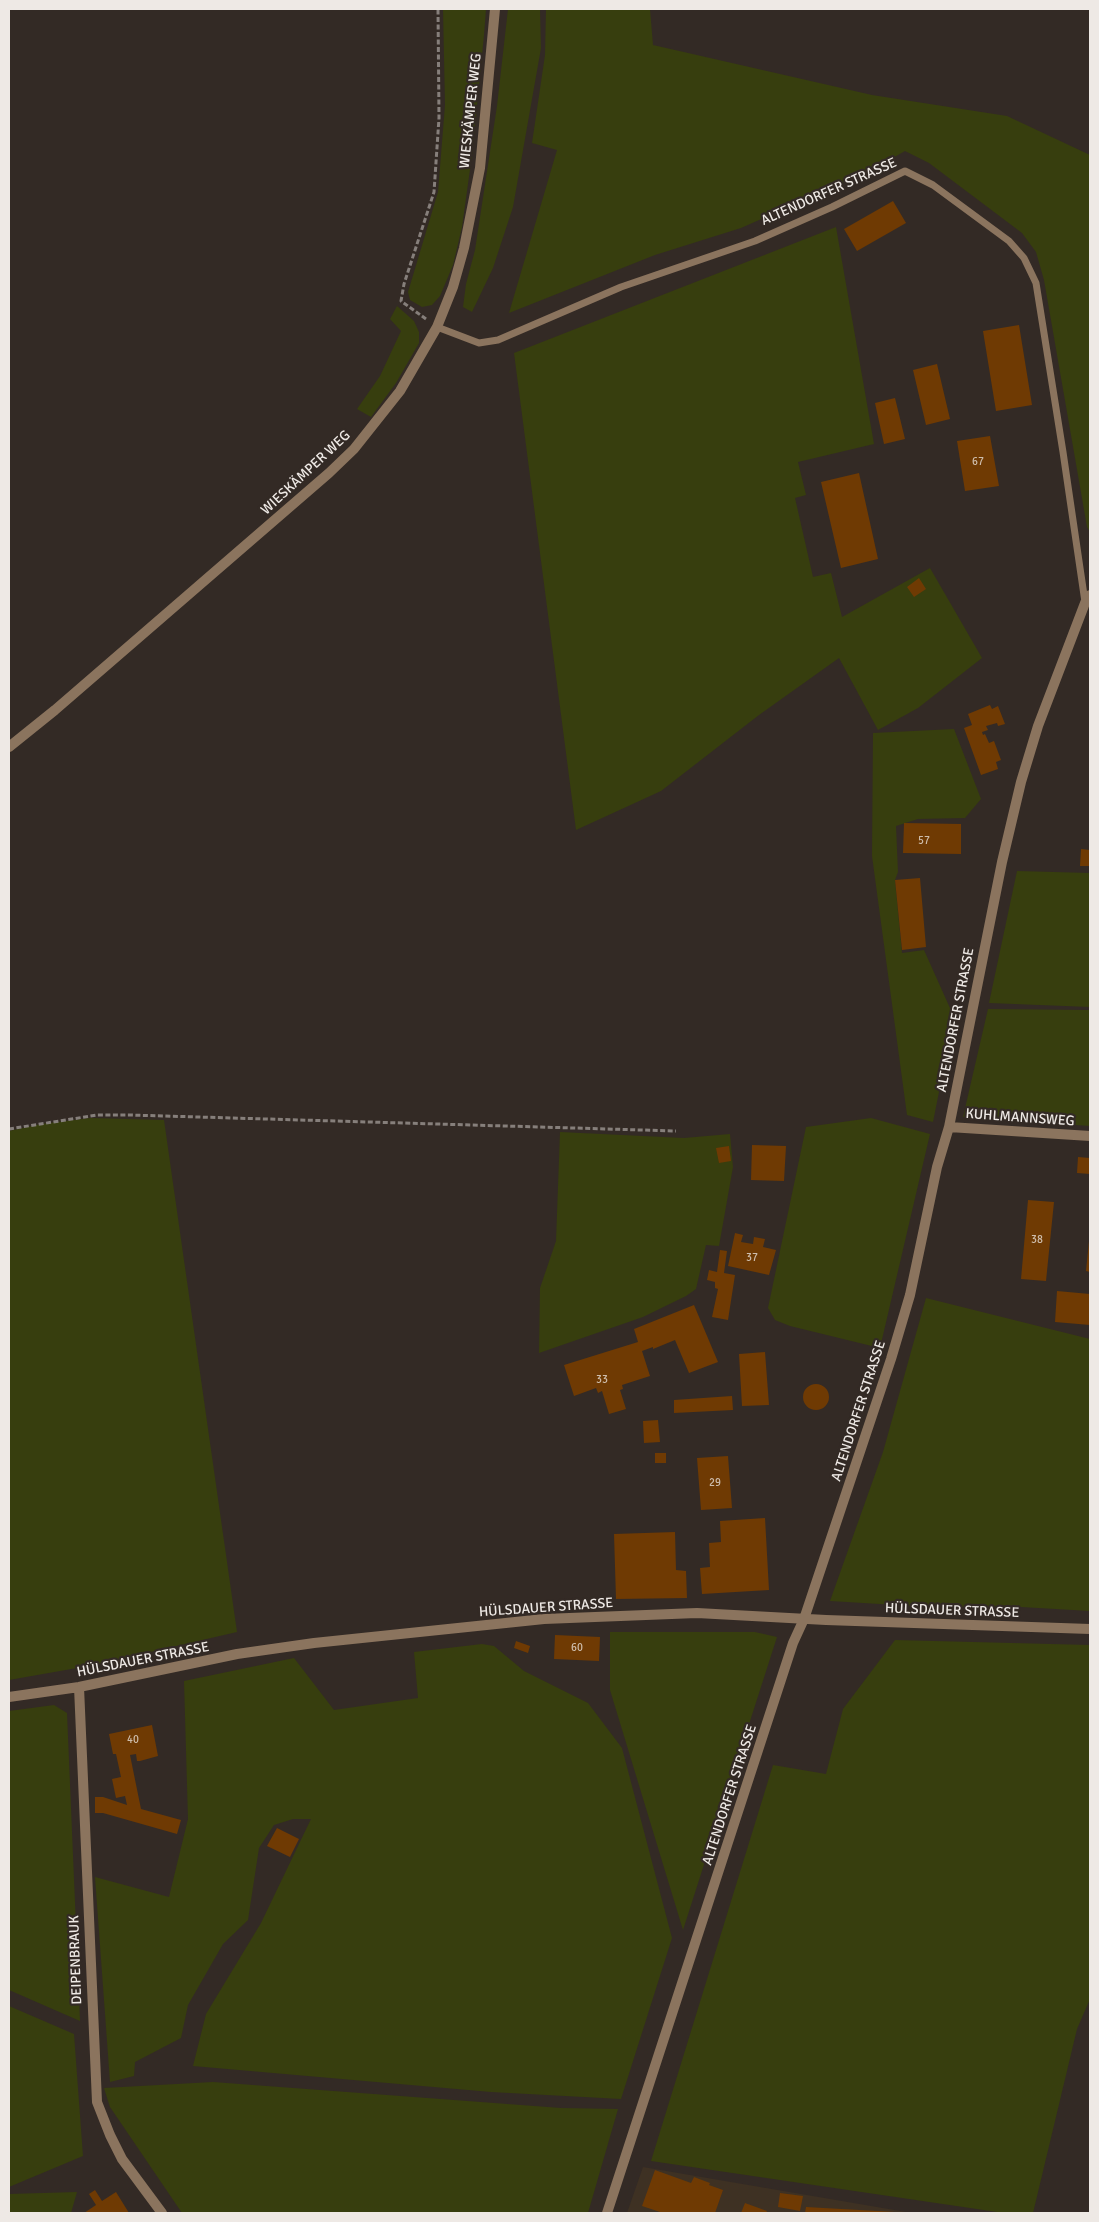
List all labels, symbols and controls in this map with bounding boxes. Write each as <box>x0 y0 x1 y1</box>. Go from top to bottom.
street label: WIESKÄMPER WEG <box>457 52 485 170</box>
street label: ALTENDORFER STRASSE <box>759 154 899 230</box>
street label: WIESKÄMPER WEG <box>258 427 354 519</box>
house number: 67 <box>972 455 984 469</box>
house number: 57 <box>918 834 930 848</box>
street label: ALTENDORFER STRASSE <box>934 946 978 1094</box>
street label: KUHLMANNSWEG <box>965 1106 1075 1130</box>
house number: 38 <box>1031 1233 1043 1247</box>
house number: 37 <box>746 1251 758 1265</box>
street label: ALTENDORFER STRASSE <box>828 1339 890 1483</box>
house number: 33 <box>596 1373 608 1387</box>
house number: 29 <box>709 1476 721 1490</box>
street label: HÜLSDAUER STRASSE <box>478 1595 614 1621</box>
street label: HÜLSDAUER STRASSE <box>885 1600 1019 1622</box>
street label: HÜLSDAUER STRASSE <box>75 1639 211 1681</box>
house number: 60 <box>571 1641 583 1655</box>
street label: ALTENDORFER STRASSE <box>699 1723 761 1867</box>
house number: 40 <box>127 1733 139 1747</box>
street label: DEIPENBRAUK <box>66 1915 86 2005</box>

